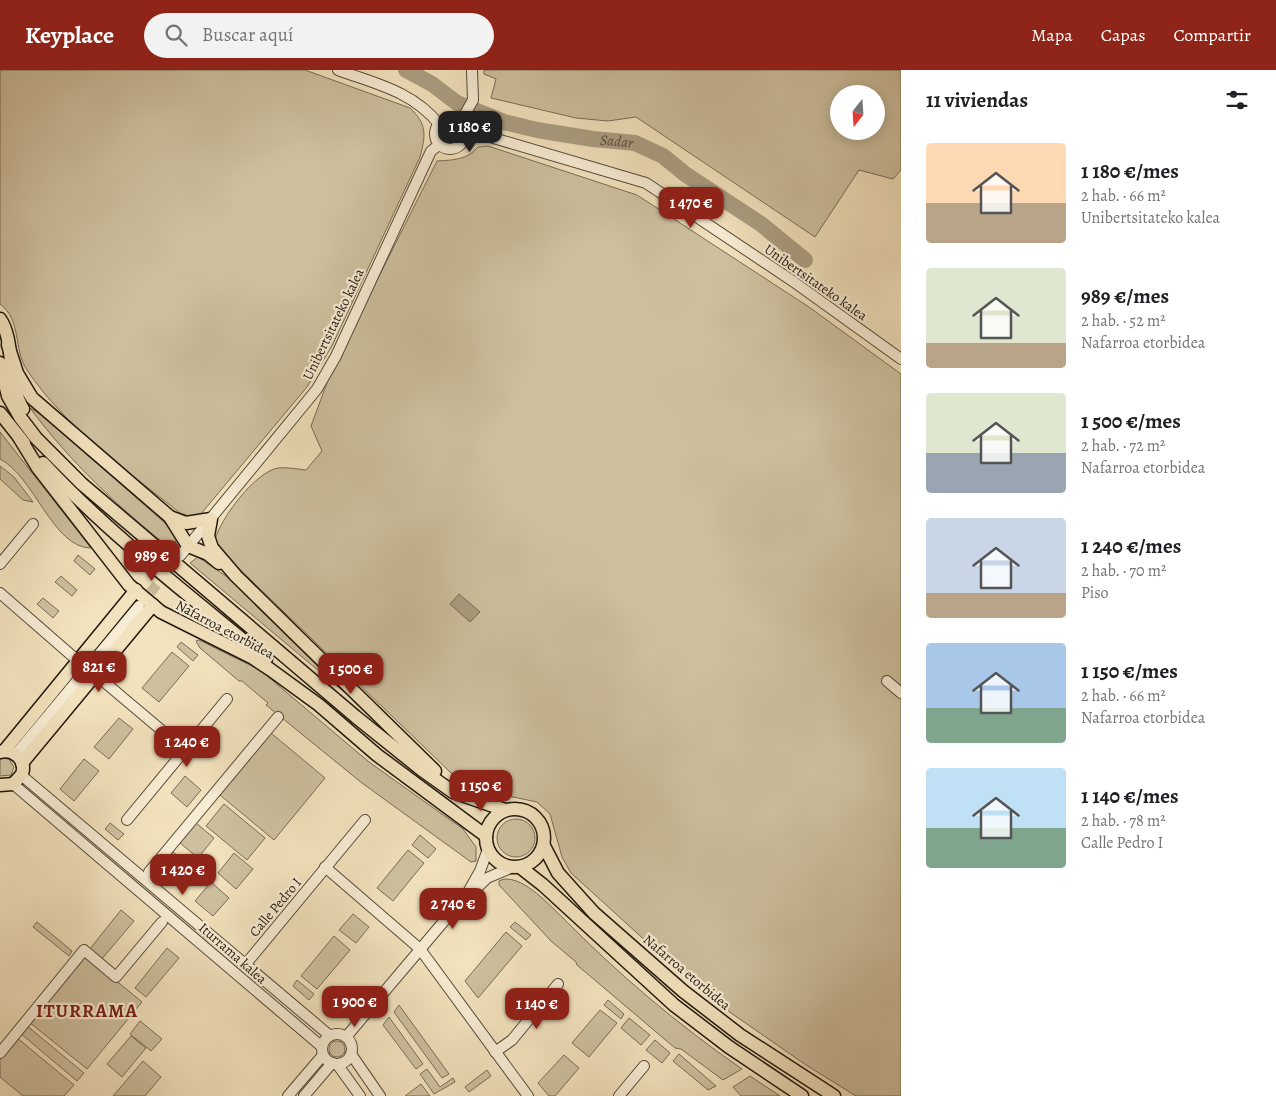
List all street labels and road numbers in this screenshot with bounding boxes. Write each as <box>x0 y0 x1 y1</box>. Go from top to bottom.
street label: Unibertsitateko kalea <box>760 240 871 325</box>
street label: Unibertsitateko kalea <box>298 265 369 383</box>
street label: Nafarroa etorbidea <box>172 596 278 664</box>
street label: Calle Pedro I <box>245 874 306 941</box>
street label: Iturrama kalea <box>194 918 271 989</box>
street label: Nafarroa etorbidea <box>639 930 735 1015</box>

